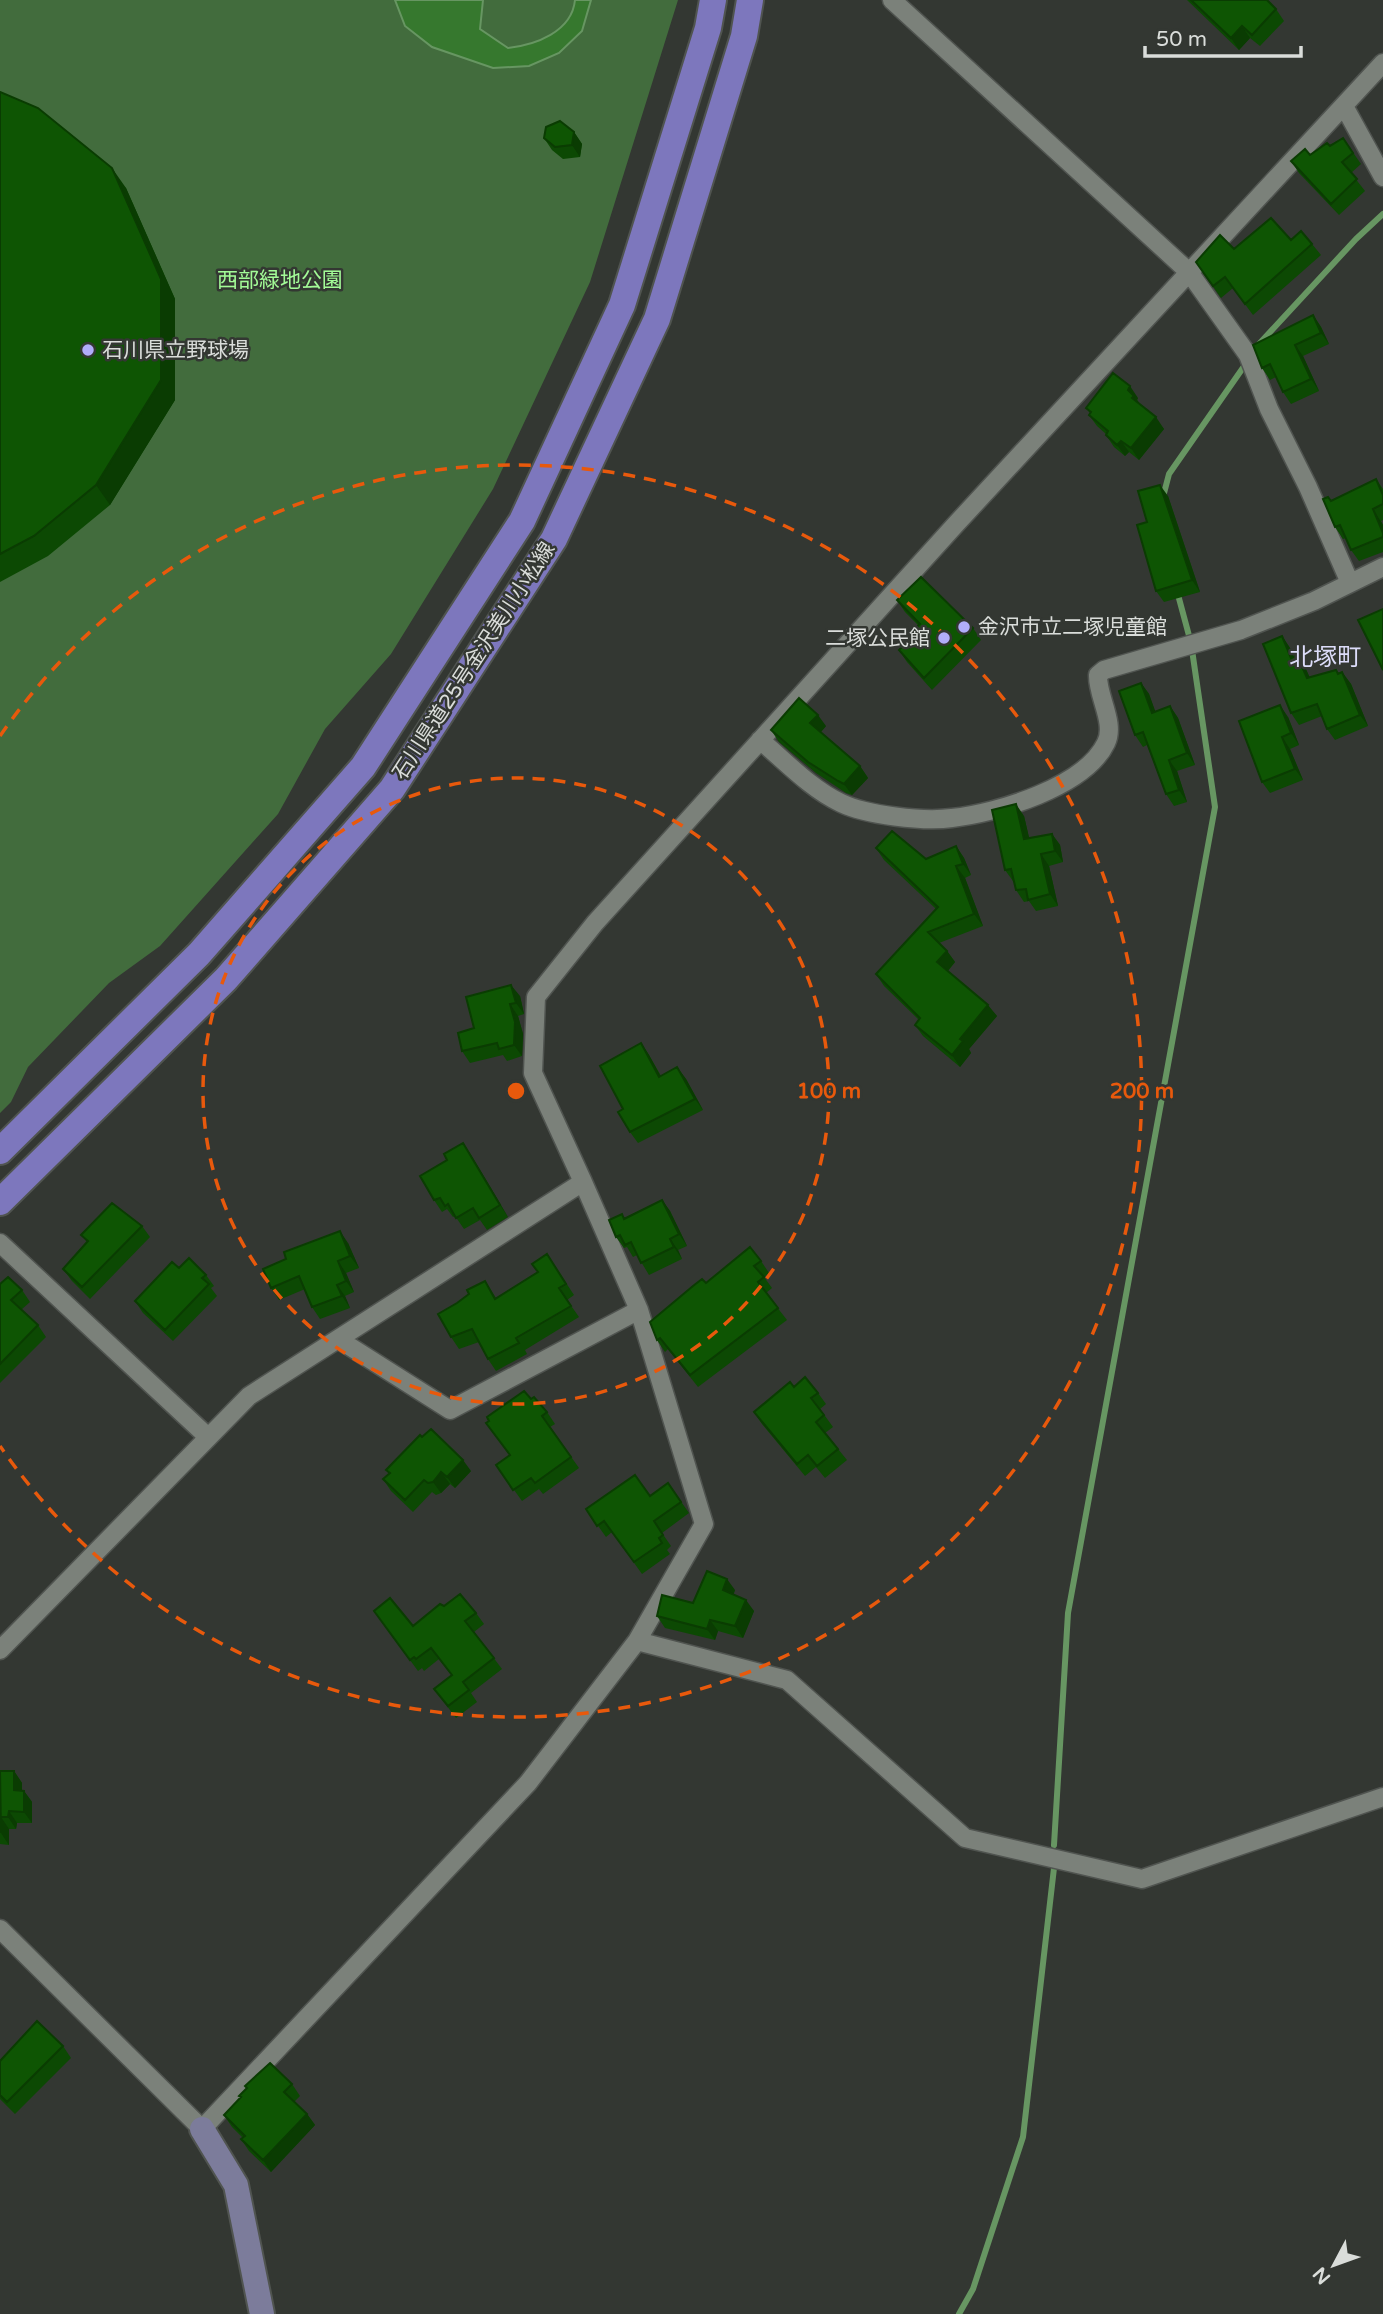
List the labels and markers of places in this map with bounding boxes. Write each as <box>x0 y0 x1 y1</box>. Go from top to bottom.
place label: 石川県立野球場 <box>102 338 249 363</box>
marker: 石川県立野球場 <box>80 342 96 358</box>
place label: 金沢市立二塚児童館 <box>978 615 1167 640</box>
marker: 金沢市立二塚児童館 <box>956 619 972 635</box>
place label: 二塚公民館 <box>825 626 930 651</box>
marker: 二塚公民館 <box>936 630 952 646</box>
centre of rings <box>504 1079 528 1103</box>

